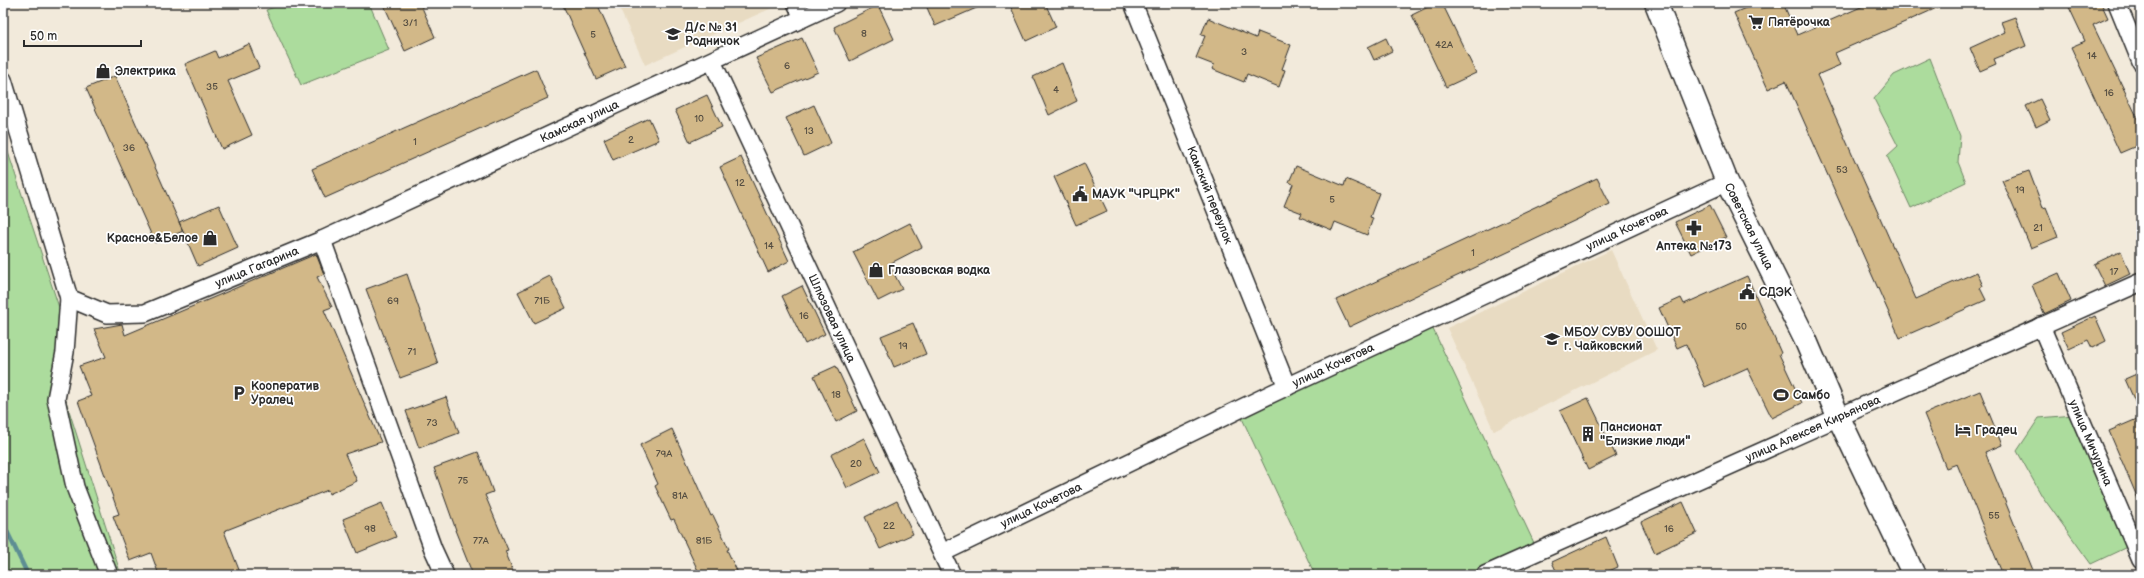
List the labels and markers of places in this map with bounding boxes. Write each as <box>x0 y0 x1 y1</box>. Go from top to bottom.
supermarket icon: Пятёрочка <box>1747 13 1765 31</box>
place label: Пятёрочка <box>1768 15 1831 30</box>
place label: Д/с № 31 Родничок <box>685 20 740 49</box>
school or university icon: Д/с № 31 Родничок <box>664 25 682 43</box>
shop icon: Электрика <box>94 62 112 80</box>
place label: Электрика <box>115 64 177 79</box>
public building icon: МАУК "ЧРЦРК" <box>1071 185 1089 203</box>
place label: МАУК "ЧРЦРК" <box>1092 187 1180 202</box>
pharmacy icon: Аптека №173 <box>1685 219 1703 237</box>
shop icon: Красное&Белое <box>201 229 219 247</box>
place label: Красное&Белое <box>107 231 198 246</box>
place label: Аптека №173 <box>1655 239 1732 254</box>
shop icon: Глазовская водка <box>867 261 885 279</box>
place label: Глазовская водка <box>888 263 991 278</box>
public building icon: СДЭК <box>1738 283 1756 301</box>
place label: СДЭК <box>1759 285 1793 300</box>
place label: МБОУ СУВУ ООШОТ г. Чайковский <box>1564 325 1681 354</box>
school or university icon: МБОУ СУВУ ООШОТ г. Чайковский <box>1543 330 1561 348</box>
place label: Кооператив Уралец <box>251 379 319 408</box>
parking icon: Кооператив Уралец <box>230 384 248 402</box>
sports icon: Самбо <box>1772 386 1790 404</box>
place label: Самбо <box>1793 388 1830 403</box>
place label: Пансионат "Близкие люди" <box>1600 420 1690 449</box>
hotel icon: Градец <box>1954 421 1972 439</box>
place label: Градец <box>1975 423 2018 438</box>
building icon: Пансионат "Близкие люди" <box>1579 425 1597 443</box>

